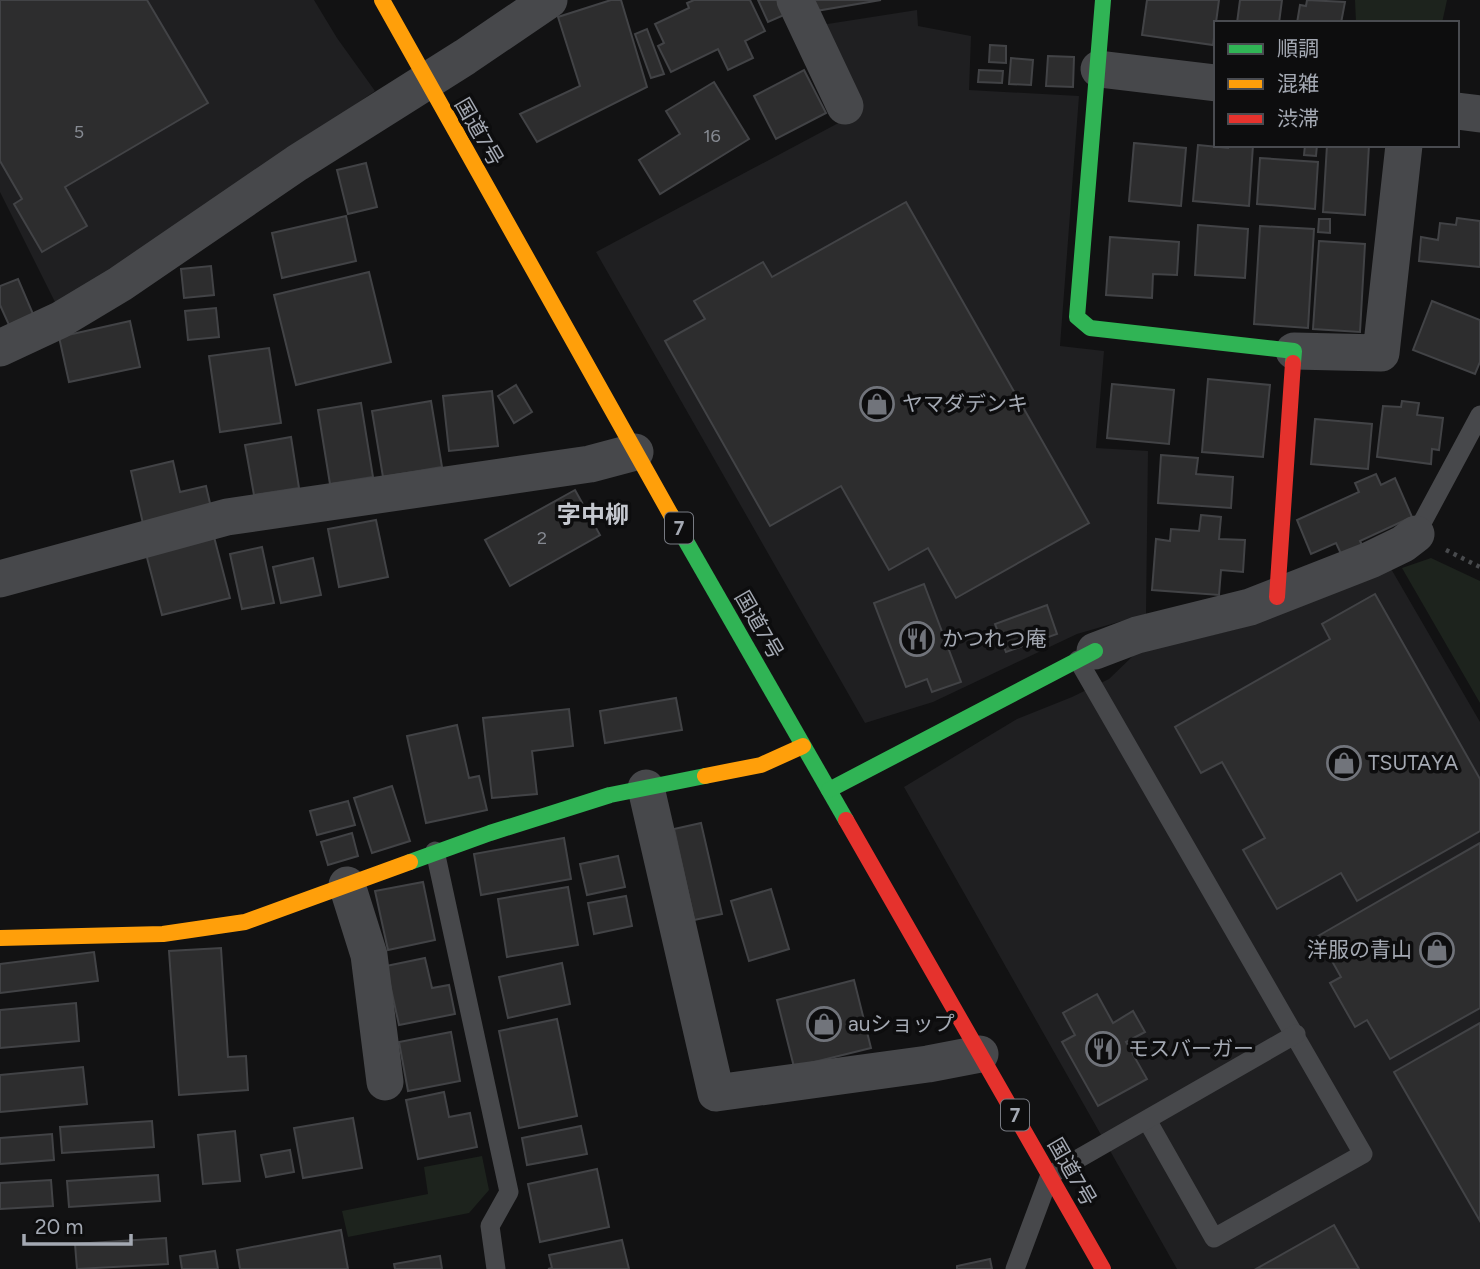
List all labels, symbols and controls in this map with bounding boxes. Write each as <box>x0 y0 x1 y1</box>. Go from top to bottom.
legend <box>1214 21 1459 147</box>
text: 順調 <box>1277 36 1319 61</box>
text: 混雑 <box>1277 71 1319 96</box>
street label: 国道7号 <box>450 93 509 170</box>
text: 渋滞 <box>1277 106 1319 131</box>
house number: 5 <box>74 121 84 143</box>
house number: 16 <box>703 125 721 147</box>
shop icon: ヤマダデンキ <box>858 385 896 423</box>
place label: ヤマダデンキ <box>902 391 1028 416</box>
district label: 字中柳 <box>557 500 629 529</box>
road number: 7 <box>665 512 693 544</box>
house number: 2 <box>537 527 547 549</box>
street label: 国道7号 <box>730 586 789 663</box>
restaurant icon: かつれつ庵 <box>898 620 936 658</box>
place label: かつれつ庵 <box>942 626 1047 651</box>
shop icon: TSUTAYA <box>1325 744 1363 782</box>
place label: TSUTAYA <box>1368 750 1458 775</box>
shop icon: 洋服の青山 <box>1418 931 1456 969</box>
place label: 洋服の青山 <box>1307 937 1412 962</box>
shop icon: auショップ <box>805 1005 843 1043</box>
place label: auショップ <box>848 1011 954 1036</box>
restaurant icon: モスバーガー <box>1084 1030 1122 1068</box>
place label: モスバーガー <box>1128 1036 1254 1061</box>
road number: 7 <box>1001 1100 1029 1130</box>
street label: 国道7号 <box>1043 1133 1102 1210</box>
scale bar <box>24 1202 131 1246</box>
text: 20 m <box>35 1214 83 1239</box>

